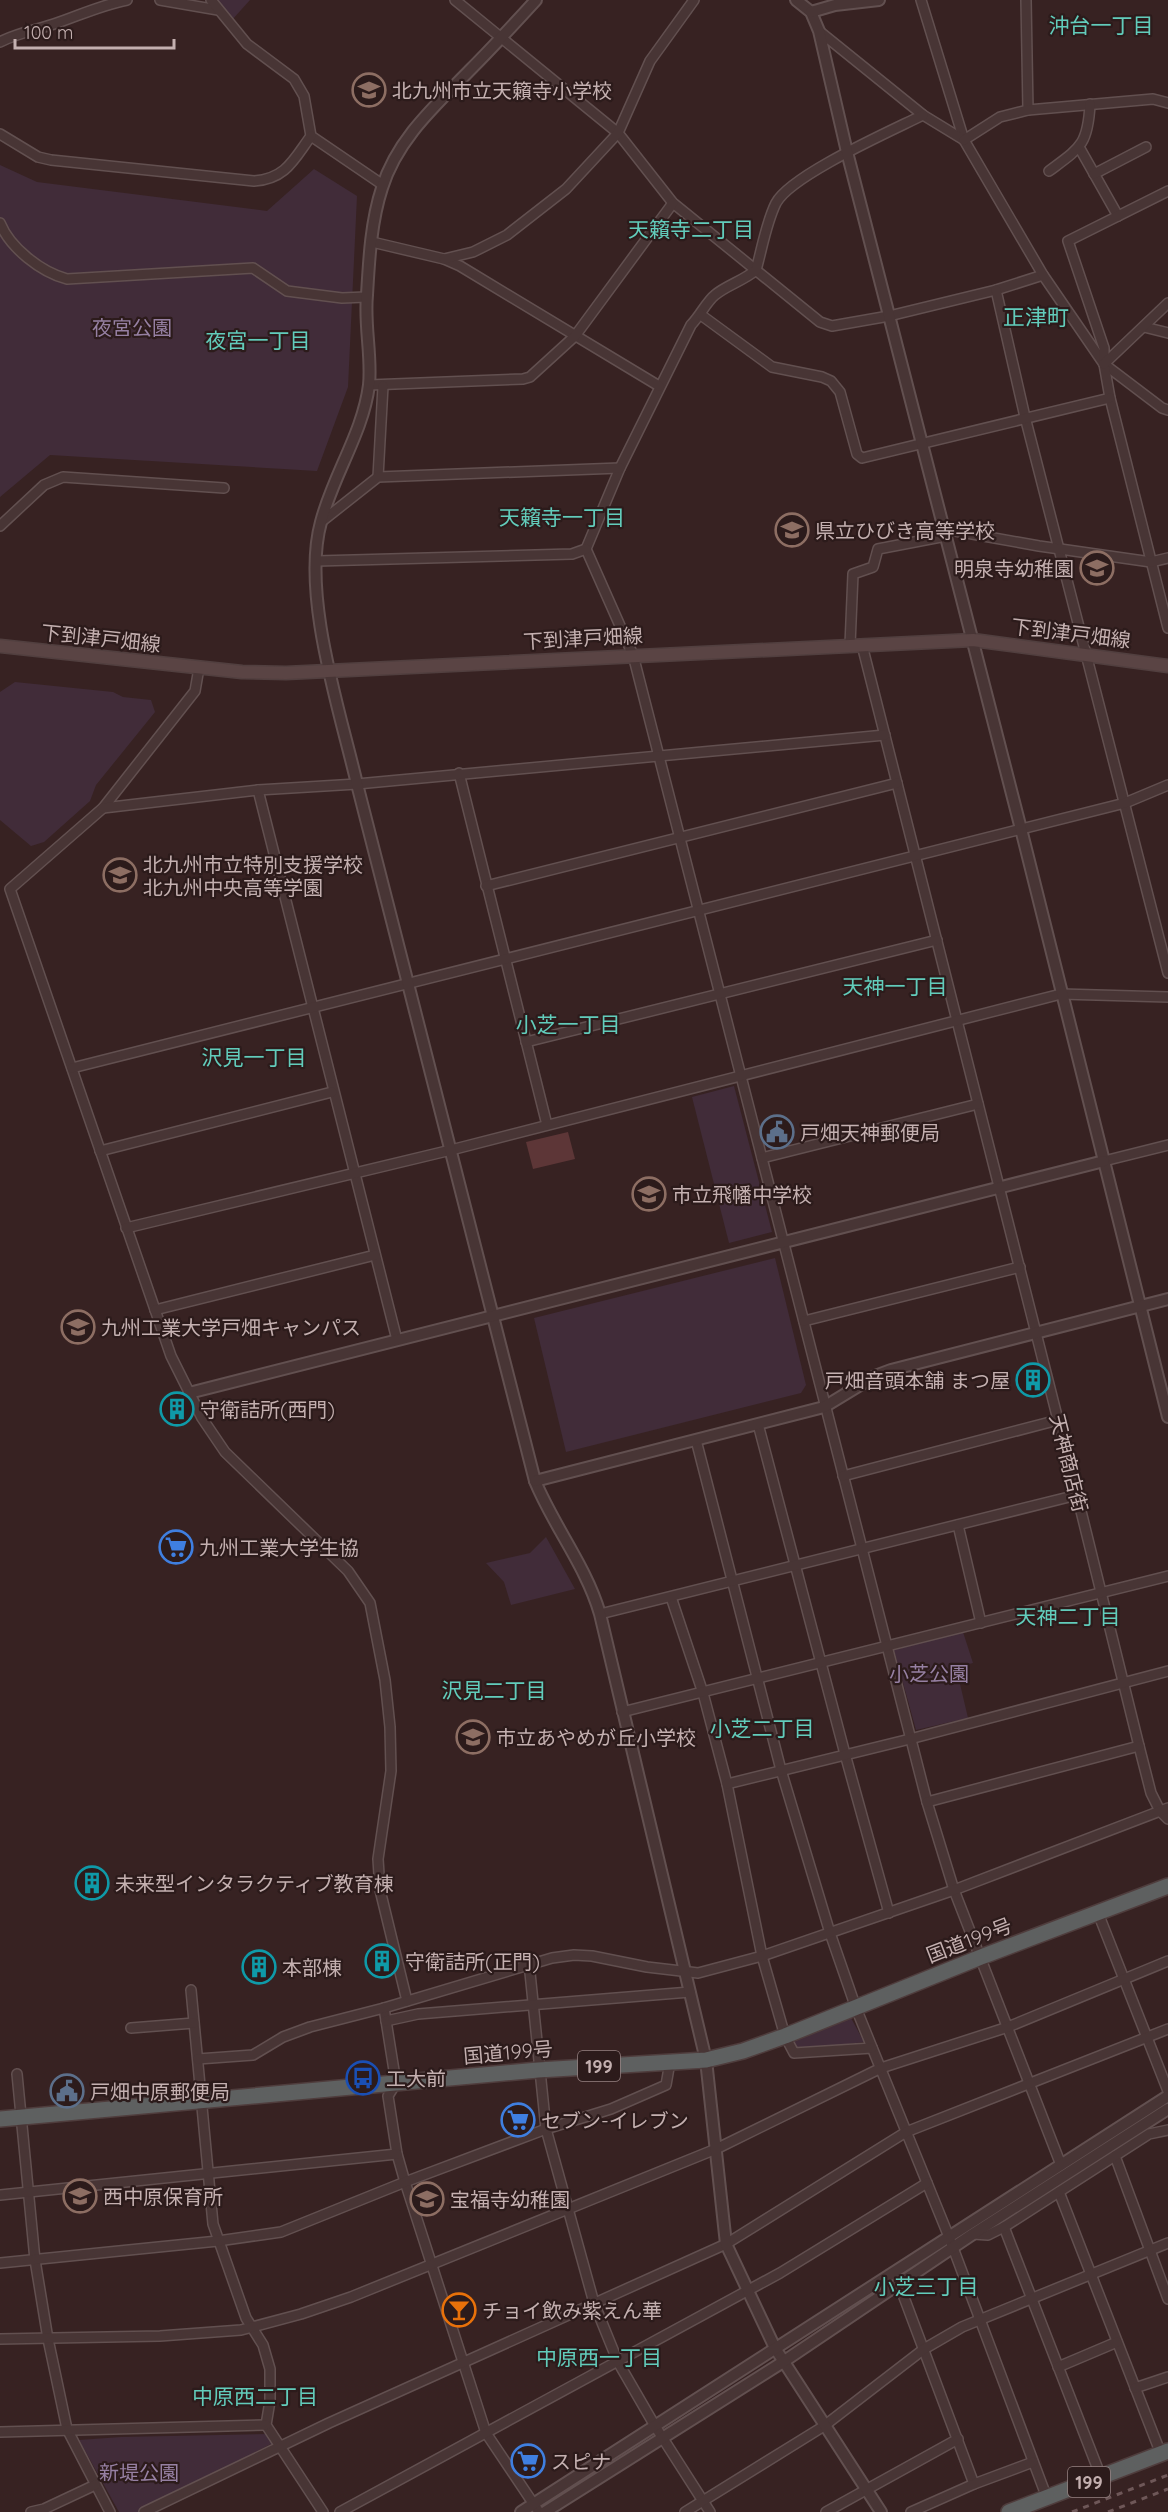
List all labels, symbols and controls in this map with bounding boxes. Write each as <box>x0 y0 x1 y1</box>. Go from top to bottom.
scale bar <box>15 12 174 50</box>
district label: 沖台一丁目 <box>1049 12 1154 38</box>
text: 100 m <box>24 21 73 44</box>
school or university icon: 北九州市立天籟寺小学校 <box>351 72 387 108</box>
place label: 北九州市立天籟寺小学校 <box>392 78 612 103</box>
district label: 天籟寺二丁目 <box>628 216 754 242</box>
district label: 正津町 <box>1003 303 1069 331</box>
park label: 夜宮公園 <box>92 315 172 340</box>
district label: 夜宮一丁目 <box>206 327 311 353</box>
district label: 天籟寺一丁目 <box>499 504 625 530</box>
school or university icon: 県立ひびき高等学校 <box>774 512 810 548</box>
place label: 県立ひびき高等学校 <box>815 518 995 543</box>
school or university icon: 明泉寺幼稚園 <box>1079 550 1115 586</box>
place label: 明泉寺幼稚園 <box>954 556 1074 581</box>
street label: 下到津戸畑線 <box>1010 613 1132 653</box>
street label: 下到津戸畑線 <box>40 619 162 657</box>
street label: 下到津戸畑線 <box>522 622 644 654</box>
place label: 北九州市立特別支援学校 北九州中央高等学園 <box>143 852 363 900</box>
school or university icon: 北九州市立特別支援学校 北九州中央高等学園 <box>102 857 138 893</box>
district label: 天神一丁目 <box>843 973 948 999</box>
district label: 小芝一丁目 <box>516 1011 621 1037</box>
district label: 沢見一丁目 <box>202 1044 307 1070</box>
public building icon: 戸畑天神郵便局 <box>759 1114 795 1150</box>
place label: 戸畑天神郵便局 <box>800 1120 940 1145</box>
school or university icon: 市立飛幡中学校 <box>631 1176 667 1212</box>
place label: 市立飛幡中学校 <box>672 1182 812 1207</box>
school or university icon: 九州工業大学戸畑キャンパス <box>60 1309 96 1345</box>
place label: 九州工業大学戸畑キャンパス <box>101 1315 361 1340</box>
building icon: 戸畑音頭本舗 まつ屋 <box>1015 1362 1051 1398</box>
place label: 戸畑音頭本舗 まつ屋 <box>825 1368 1010 1393</box>
building icon: 守衛詰所(西門) <box>159 1391 195 1427</box>
place label: 守衛詰所(西門) <box>200 1397 335 1422</box>
street label: 天神商店街 <box>1045 1411 1093 1515</box>
supermarket icon: 九州工業大学生協 <box>158 1529 194 1565</box>
place label: 九州工業大学生協 <box>199 1535 359 1560</box>
district label: 天神二丁目 <box>1016 1603 1121 1629</box>
park label: 小芝公園 <box>889 1661 969 1686</box>
district label: 沢見二丁目 <box>442 1677 547 1703</box>
district label: 小芝二丁目 <box>710 1715 815 1741</box>
school or university icon: 市立あやめが丘小学校 <box>455 1719 491 1755</box>
place label: 市立あやめが丘小学校 <box>496 1725 696 1750</box>
building icon: 未来型インタラクティブ教育棟 <box>74 1865 110 1901</box>
place label: 未来型インタラクティブ教育棟 <box>115 1871 394 1896</box>
street label: 国道199号 <box>923 1912 1015 1968</box>
building icon: 守衛詰所(正門) <box>364 1943 400 1979</box>
building icon: 本部棟 <box>241 1949 277 1985</box>
place label: 守衛詰所(正門) <box>405 1949 540 1974</box>
place label: 本部棟 <box>282 1955 342 1980</box>
street label: 国道199号 <box>462 2036 554 2068</box>
road number: 199 <box>578 2051 620 2081</box>
bus stop icon: 工大前 <box>345 2060 381 2096</box>
place label: 工大前 <box>386 2066 446 2091</box>
public building icon: 戸畑中原郵便局 <box>49 2073 85 2109</box>
place label: 戸畑中原郵便局 <box>90 2079 230 2104</box>
supermarket icon: セブン-イレブン <box>500 2102 536 2138</box>
place label: セブン-イレブン <box>541 2108 689 2133</box>
school or university icon: 西中原保育所 <box>62 2178 98 2214</box>
school or university icon: 宝福寺幼稚園 <box>409 2181 445 2217</box>
place label: 西中原保育所 <box>103 2184 223 2209</box>
place label: 宝福寺幼稚園 <box>450 2187 570 2212</box>
district label: 小芝三丁目 <box>874 2273 979 2299</box>
bar icon: チョイ飲み紫えん華 <box>441 2292 477 2328</box>
place label: チョイ飲み紫えん華 <box>482 2298 662 2323</box>
district label: 中原西一丁目 <box>536 2344 662 2370</box>
district label: 中原西二丁目 <box>192 2383 318 2409</box>
supermarket icon: スピナ <box>510 2443 546 2479</box>
place label: スピナ <box>551 2449 611 2474</box>
park label: 新堤公園 <box>99 2460 179 2485</box>
road number: 199 <box>1068 2467 1110 2497</box>

